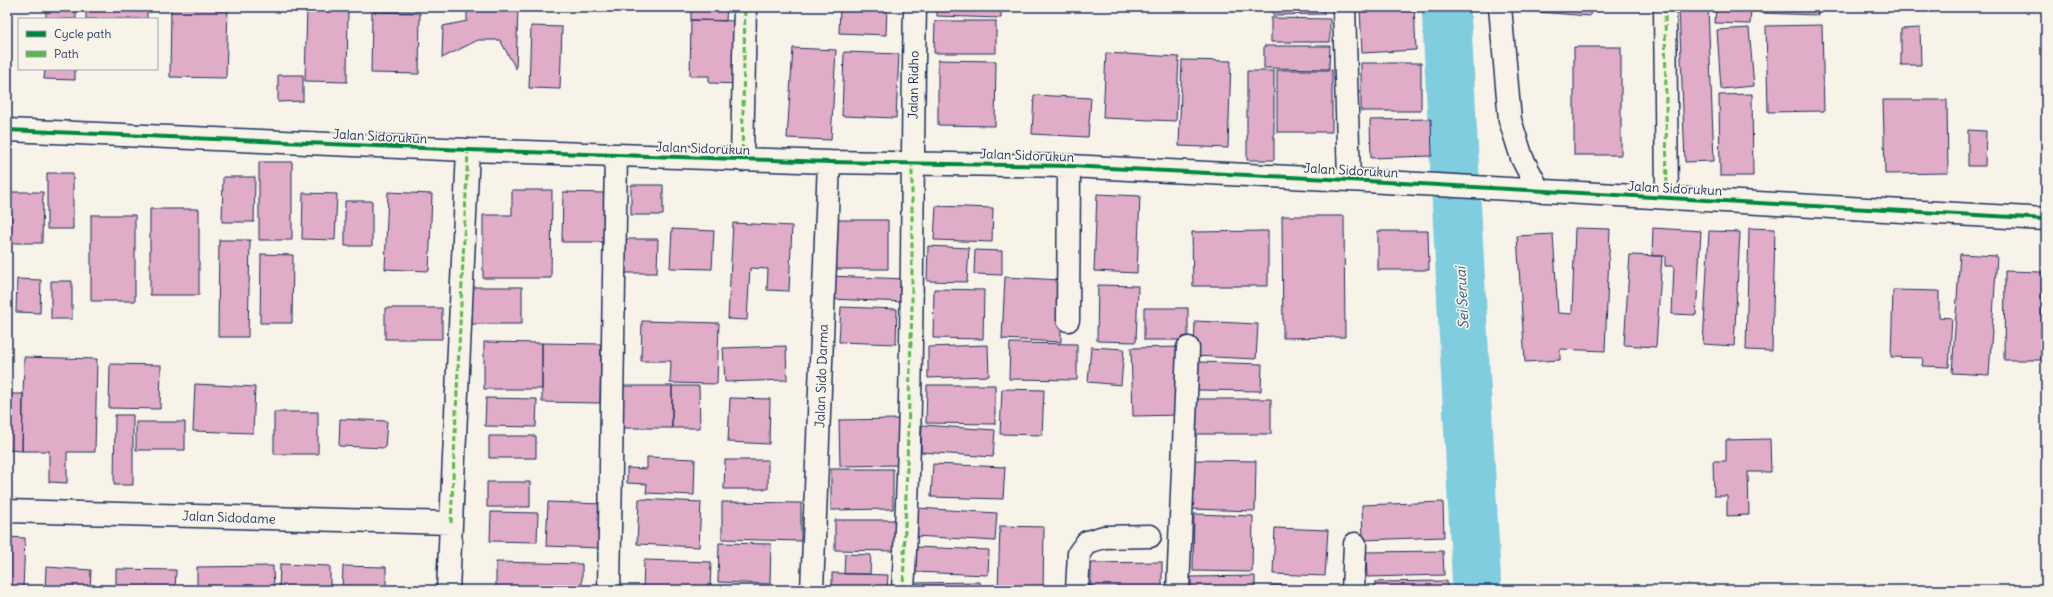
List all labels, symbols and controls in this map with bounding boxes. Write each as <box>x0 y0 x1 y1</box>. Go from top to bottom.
legend <box>18 18 158 70</box>
text: Cycle path <box>54 26 111 41</box>
text: Path <box>54 46 79 61</box>
street label: Jalan Ridho <box>904 51 923 119</box>
street label: Jalan Sidorukun <box>332 126 428 147</box>
street label: Jalan Sidorukun <box>655 138 751 159</box>
street label: Jalan Sidorukun <box>979 145 1075 166</box>
street label: Jalan Sidorukun <box>1303 160 1399 181</box>
street label: Jalan Sidorukun <box>1627 178 1723 199</box>
water label: Sei Seruai <box>1451 265 1473 329</box>
street label: Jalan Sido Darma <box>811 324 832 428</box>
street label: Jalan Sidodame <box>182 507 276 528</box>

